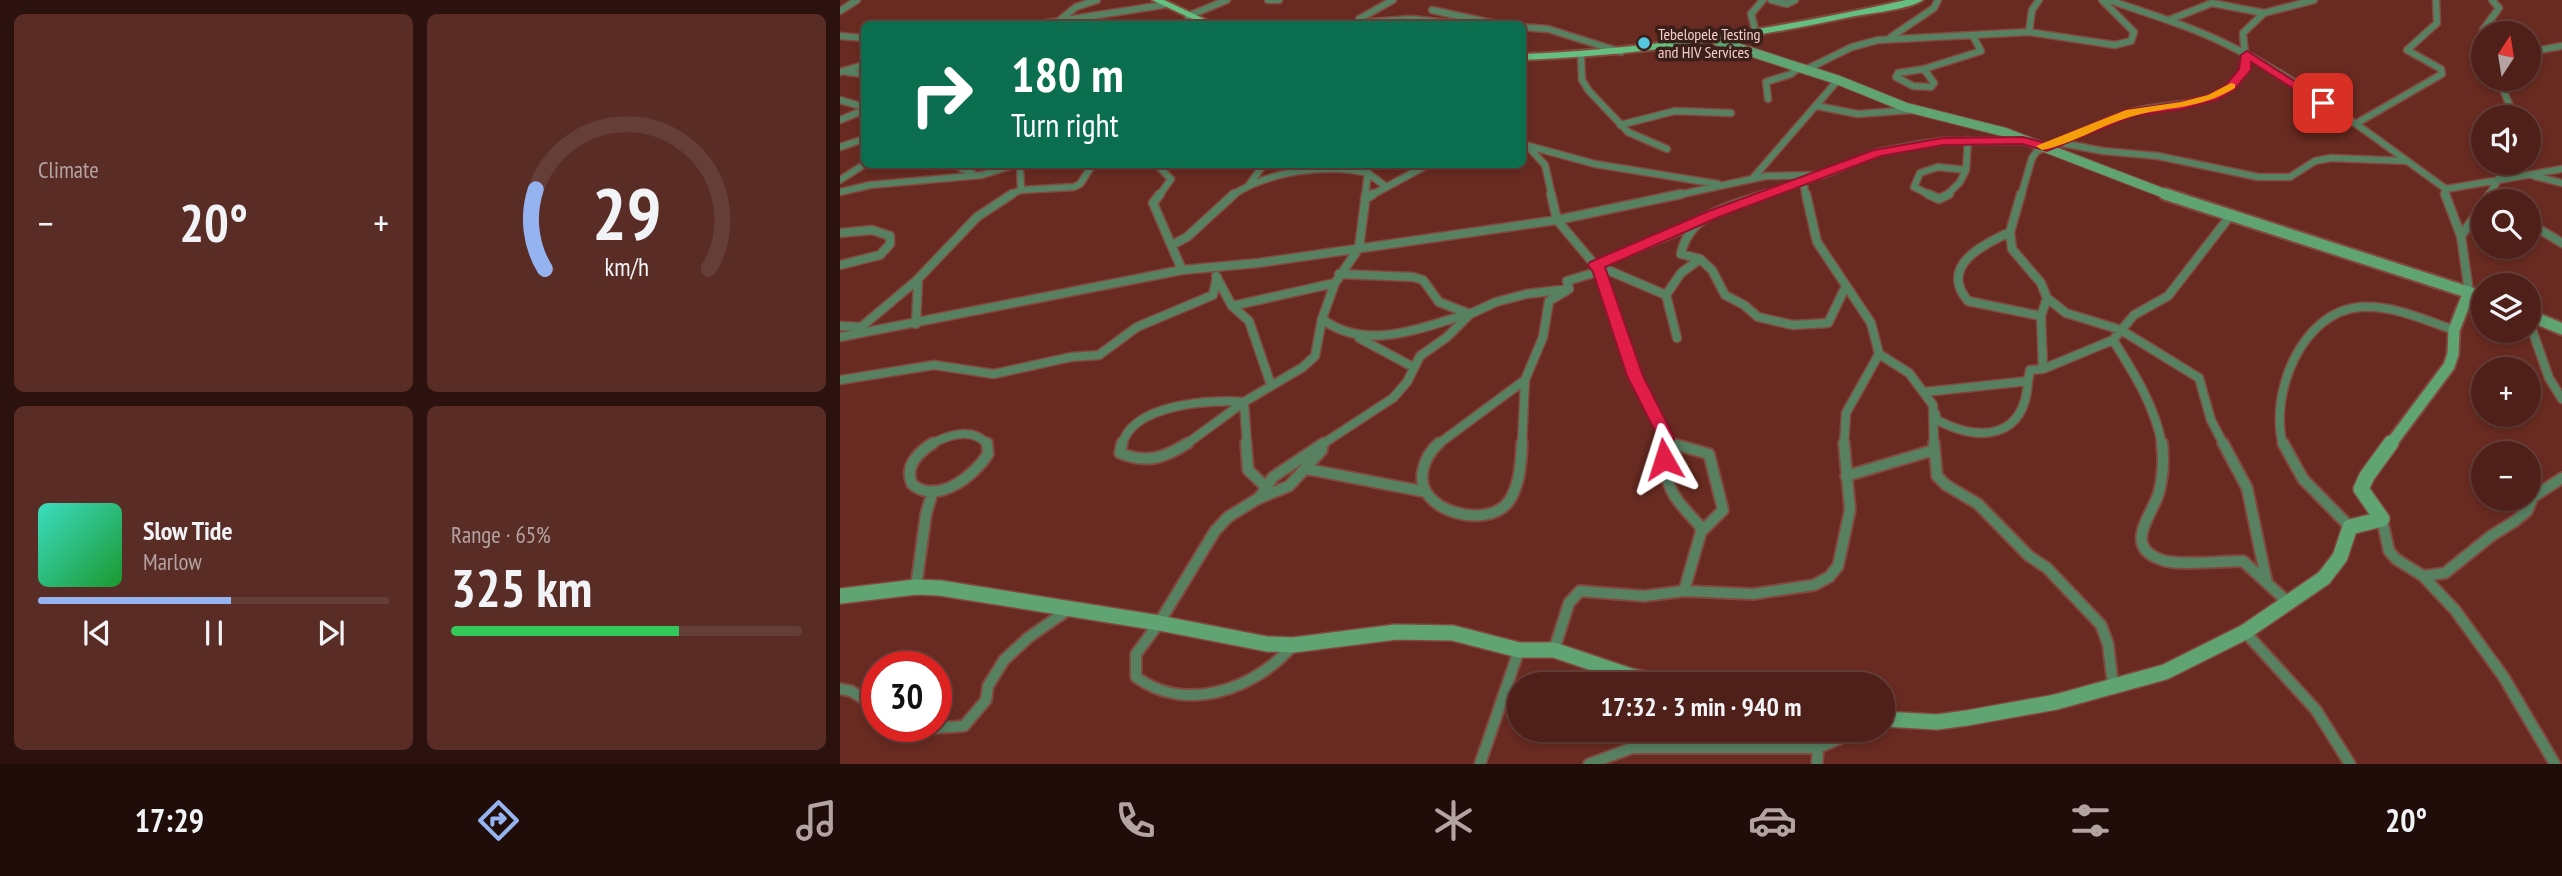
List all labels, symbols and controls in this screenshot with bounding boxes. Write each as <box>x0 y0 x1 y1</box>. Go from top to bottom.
north arrow <box>2471 21 2541 91</box>
map controls <box>2471 21 2541 511</box>
place label: Tebelopele Testing and HIV Services <box>1658 24 1761 62</box>
marker: Tebelopele Testing and HIV Services <box>1636 35 1652 51</box>
text: 180 m <box>1011 42 1124 106</box>
icon: right <box>896 49 987 140</box>
pin <box>2293 73 2353 133</box>
icon: arrive <box>2304 84 2342 122</box>
text: Turn right <box>1011 104 1119 146</box>
button: sound <box>2471 105 2541 175</box>
text: Climate <box>38 155 99 184</box>
text: 29 <box>592 165 661 259</box>
text: 20° <box>179 189 248 256</box>
button: search <box>2471 189 2541 259</box>
text: − <box>38 198 54 247</box>
text: + <box>373 198 389 247</box>
text: km/h <box>604 251 649 283</box>
button: layers <box>2471 273 2541 343</box>
button: + <box>2471 357 2541 427</box>
position arrow <box>1627 422 1701 496</box>
button: − <box>2471 441 2541 511</box>
text: Slow Tide <box>143 514 233 547</box>
text: Range · 65% <box>451 520 551 549</box>
text: Marlow <box>143 547 202 576</box>
text: 325 km <box>451 554 592 621</box>
icon: previous <box>78 614 116 652</box>
icon: pause <box>195 614 233 652</box>
icon: next <box>312 614 350 652</box>
speed limit sign: 30 <box>861 651 952 742</box>
text: 17:32 · 3 min · 940 m <box>1601 690 1801 723</box>
icon: directions <box>474 796 523 845</box>
icon: music <box>792 796 841 845</box>
icon: phone <box>1111 796 1160 845</box>
icon: climate <box>1429 796 1478 845</box>
icon: car <box>1748 796 1797 845</box>
icon: filters <box>2066 796 2115 845</box>
text: 17:29 <box>135 799 204 841</box>
text: 20° <box>2385 799 2427 841</box>

